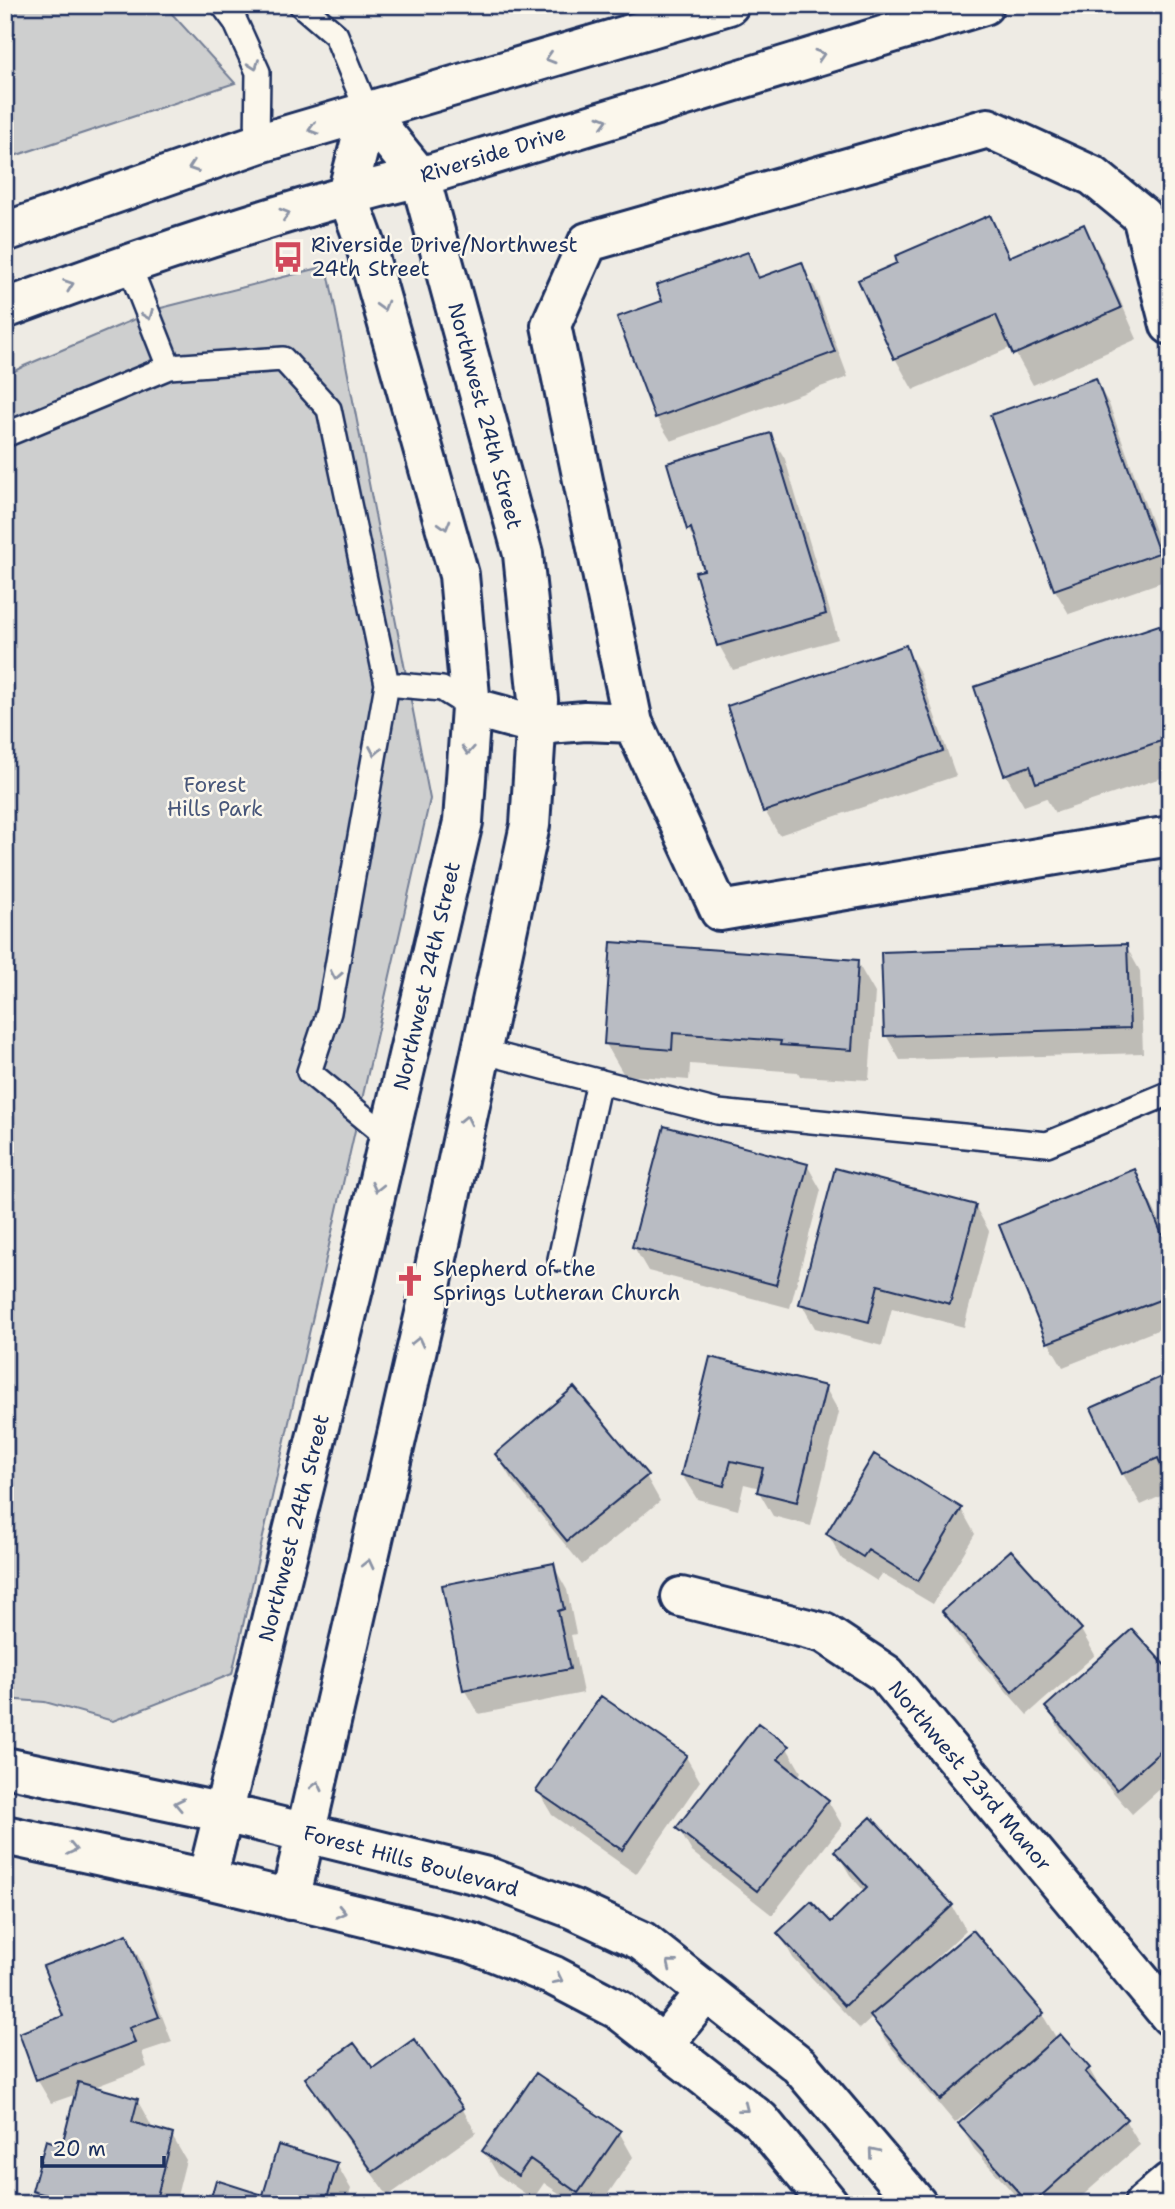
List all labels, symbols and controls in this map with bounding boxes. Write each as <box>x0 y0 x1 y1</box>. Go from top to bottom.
one-way arrow <box>814 48 826 63</box>
one-way arrow <box>544 49 556 64</box>
one-way arrow <box>246 59 260 71</box>
one-way arrow <box>596 115 608 129</box>
street label: Riverside Drive <box>417 119 569 189</box>
one-way arrow <box>307 120 319 135</box>
one-way arrow <box>187 159 199 173</box>
one-way arrow <box>279 207 291 222</box>
place label: Riverside Drive/Northwest 24th Street <box>311 231 578 283</box>
bus stop icon: Riverside Drive/Northwest 24th Street <box>271 240 305 274</box>
one-way arrow <box>63 279 75 293</box>
street label: Northwest 24th Street <box>441 299 529 533</box>
one-way arrow <box>374 300 389 312</box>
one-way arrow <box>140 309 154 321</box>
one-way arrow <box>437 518 452 530</box>
one-way arrow <box>461 744 476 755</box>
one-way arrow <box>368 745 383 757</box>
park label: Forest Hills Park <box>167 771 263 823</box>
street label: Northwest 24th Street <box>387 859 467 1093</box>
one-way arrow <box>329 969 344 981</box>
one-way arrow <box>458 1114 473 1126</box>
one-way arrow <box>371 1181 385 1193</box>
place label: Shepherd of the Springs Lutheran Church <box>433 1255 681 1307</box>
church icon: Shepherd of the Springs Lutheran Church <box>393 1264 427 1298</box>
one-way arrow <box>410 1336 424 1348</box>
street label: Northwest 24th Street <box>252 1411 336 1645</box>
one-way arrow <box>359 1558 374 1570</box>
street label: Northwest 23rd Manor <box>882 1675 1058 1877</box>
one-way arrow <box>309 1780 323 1792</box>
one-way arrow <box>173 1797 185 1812</box>
street label: Forest Hills Boulevard <box>300 1819 522 1903</box>
one-way arrow <box>66 1841 78 1856</box>
one-way arrow <box>335 1904 347 1918</box>
one-way arrow <box>667 1960 679 1973</box>
one-way arrow <box>551 1970 563 1984</box>
one-way arrow <box>737 2099 749 2112</box>
scale bar <box>42 2125 164 2169</box>
text: 20 m <box>52 2135 106 2163</box>
one-way arrow <box>868 2147 881 2159</box>

